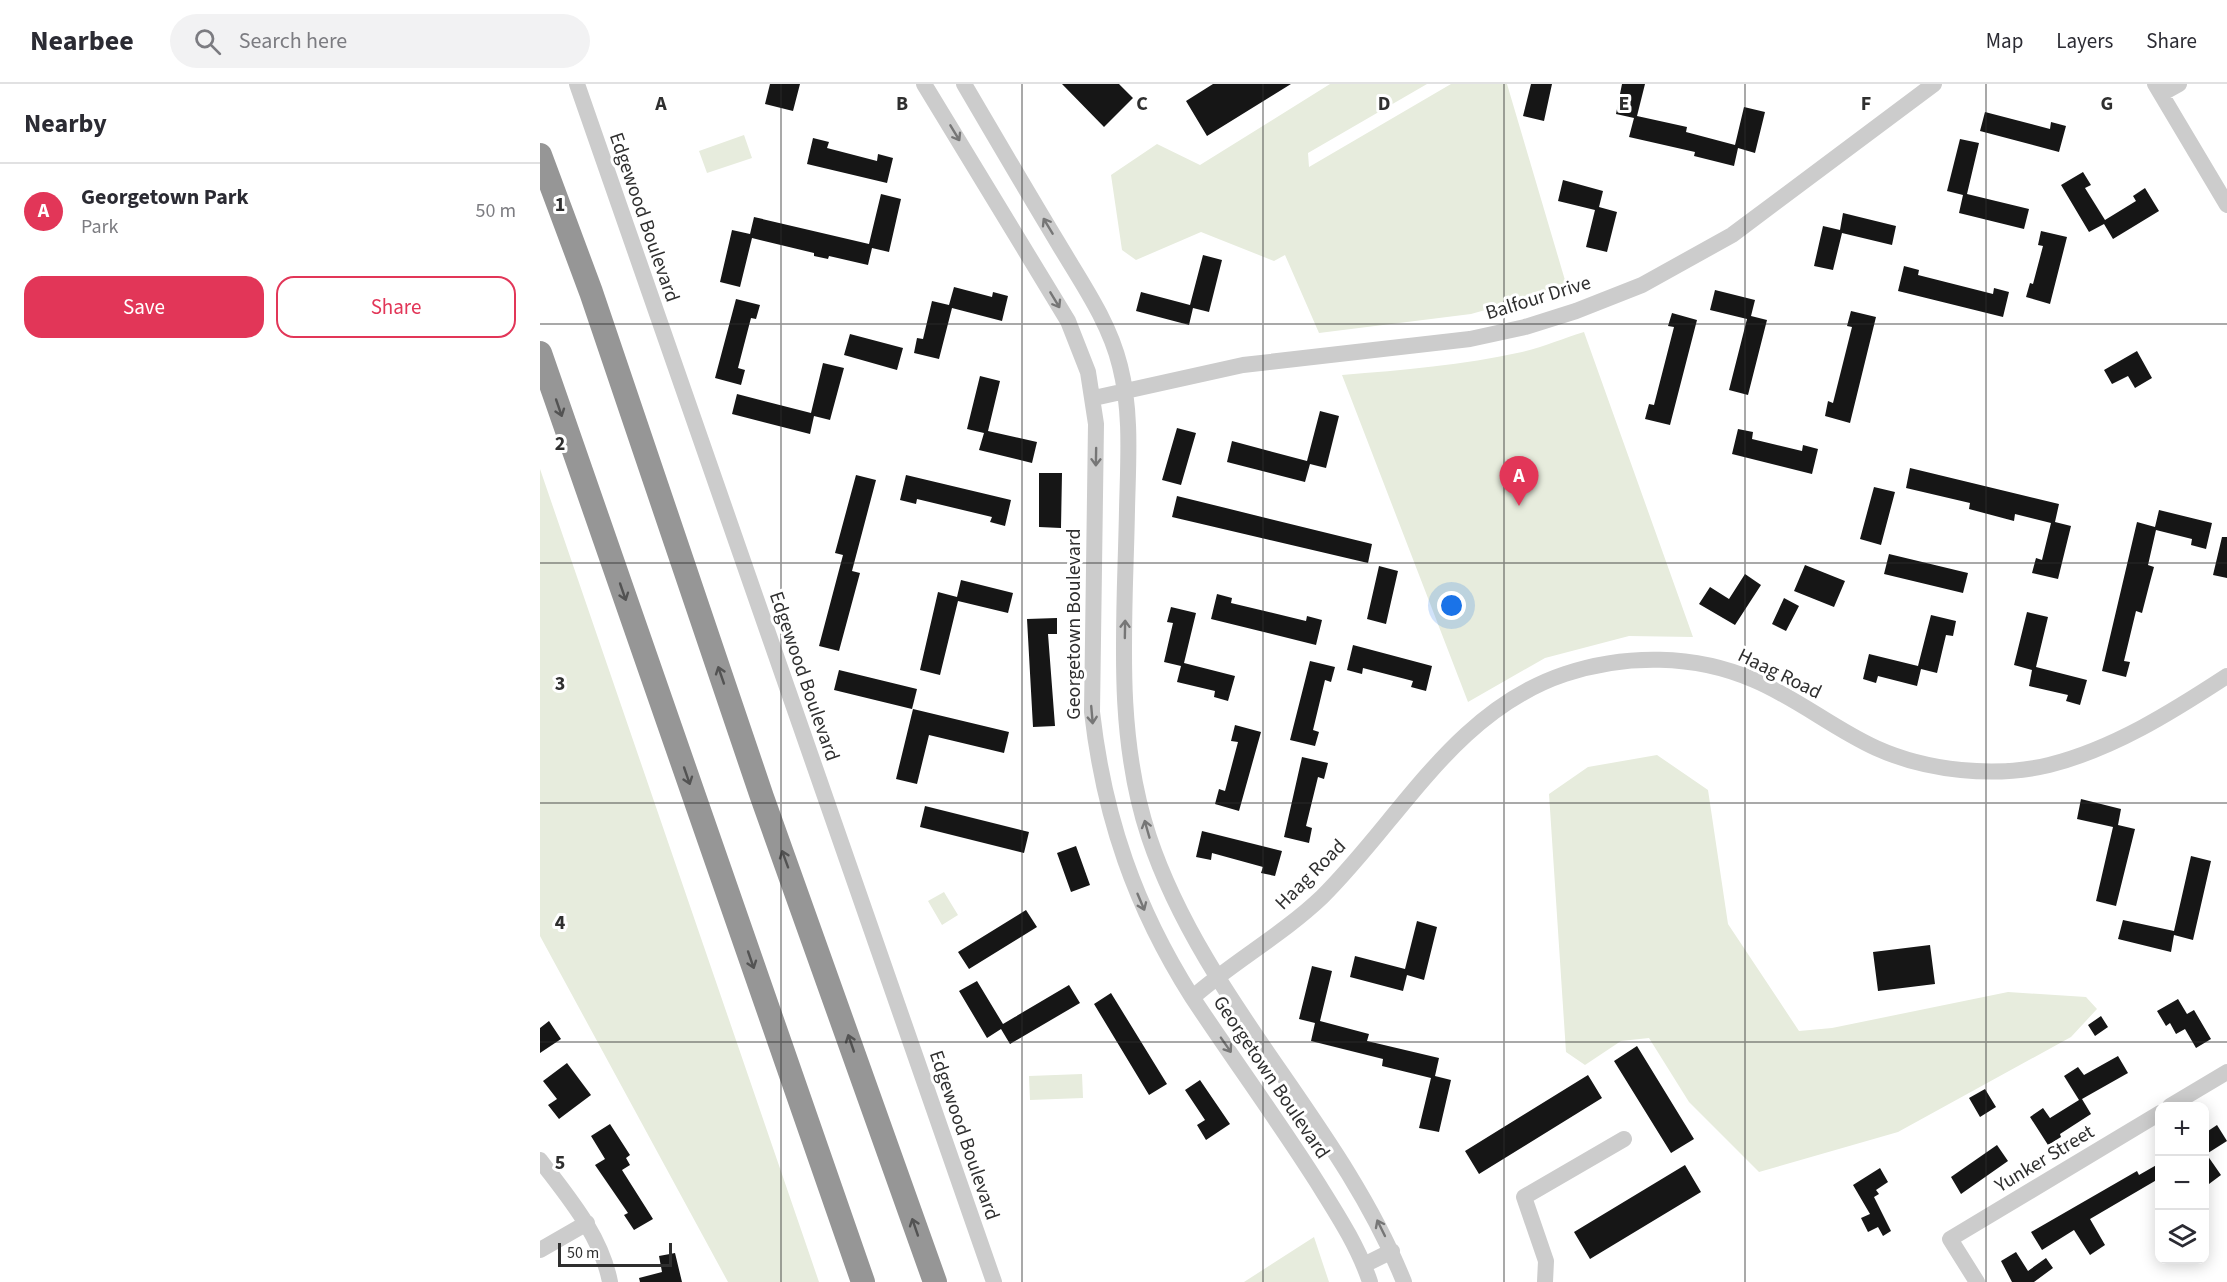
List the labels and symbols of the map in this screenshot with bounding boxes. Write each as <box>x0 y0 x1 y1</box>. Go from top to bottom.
text: A <box>654 90 667 118</box>
text: B <box>896 90 908 118</box>
text: C <box>1136 90 1148 118</box>
text: D <box>1378 90 1390 118</box>
text: E <box>1619 90 1629 118</box>
text: F <box>1861 90 1871 118</box>
text: G <box>2101 90 2113 118</box>
one-way arrow <box>949 124 961 141</box>
street label: Edgewood Boulevard <box>602 129 686 306</box>
text: 1 <box>555 191 565 219</box>
one-way arrow <box>1042 218 1054 235</box>
street label: Balfour Drive <box>1482 269 1594 327</box>
one-way arrow <box>1050 291 1062 308</box>
one-way arrow <box>555 398 566 417</box>
text: 2 <box>555 430 565 458</box>
one-way arrow <box>1090 446 1101 466</box>
pin: A <box>1500 456 1538 506</box>
street label: Georgetown Boulevard <box>1060 528 1088 720</box>
one-way arrow <box>619 582 630 601</box>
street label: Edgewood Boulevard <box>762 588 846 765</box>
your location <box>1437 591 1466 620</box>
one-way arrow <box>1119 620 1130 640</box>
street label: Haag Road <box>1733 642 1826 706</box>
one-way arrow <box>714 666 725 685</box>
text: 3 <box>555 670 565 698</box>
one-way arrow <box>1087 704 1098 724</box>
one-way arrow <box>683 766 694 785</box>
one-way arrow <box>1141 820 1152 839</box>
street label: Haag Road <box>1269 833 1353 917</box>
one-way arrow <box>778 850 789 869</box>
one-way arrow <box>1136 893 1147 911</box>
text: 4 <box>555 909 566 937</box>
one-way arrow <box>747 951 758 969</box>
street label: Georgetown Boulevard <box>1206 990 1336 1165</box>
one-way arrow <box>844 1034 855 1053</box>
one-way arrow <box>1220 1036 1232 1053</box>
street label: Edgewood Boulevard <box>922 1047 1006 1224</box>
street label: Yunker Street <box>1989 1118 2100 1200</box>
text: 5 <box>555 1149 565 1177</box>
one-way arrow <box>909 1218 920 1237</box>
one-way arrow <box>1375 1220 1386 1238</box>
scale bar <box>558 1240 672 1268</box>

